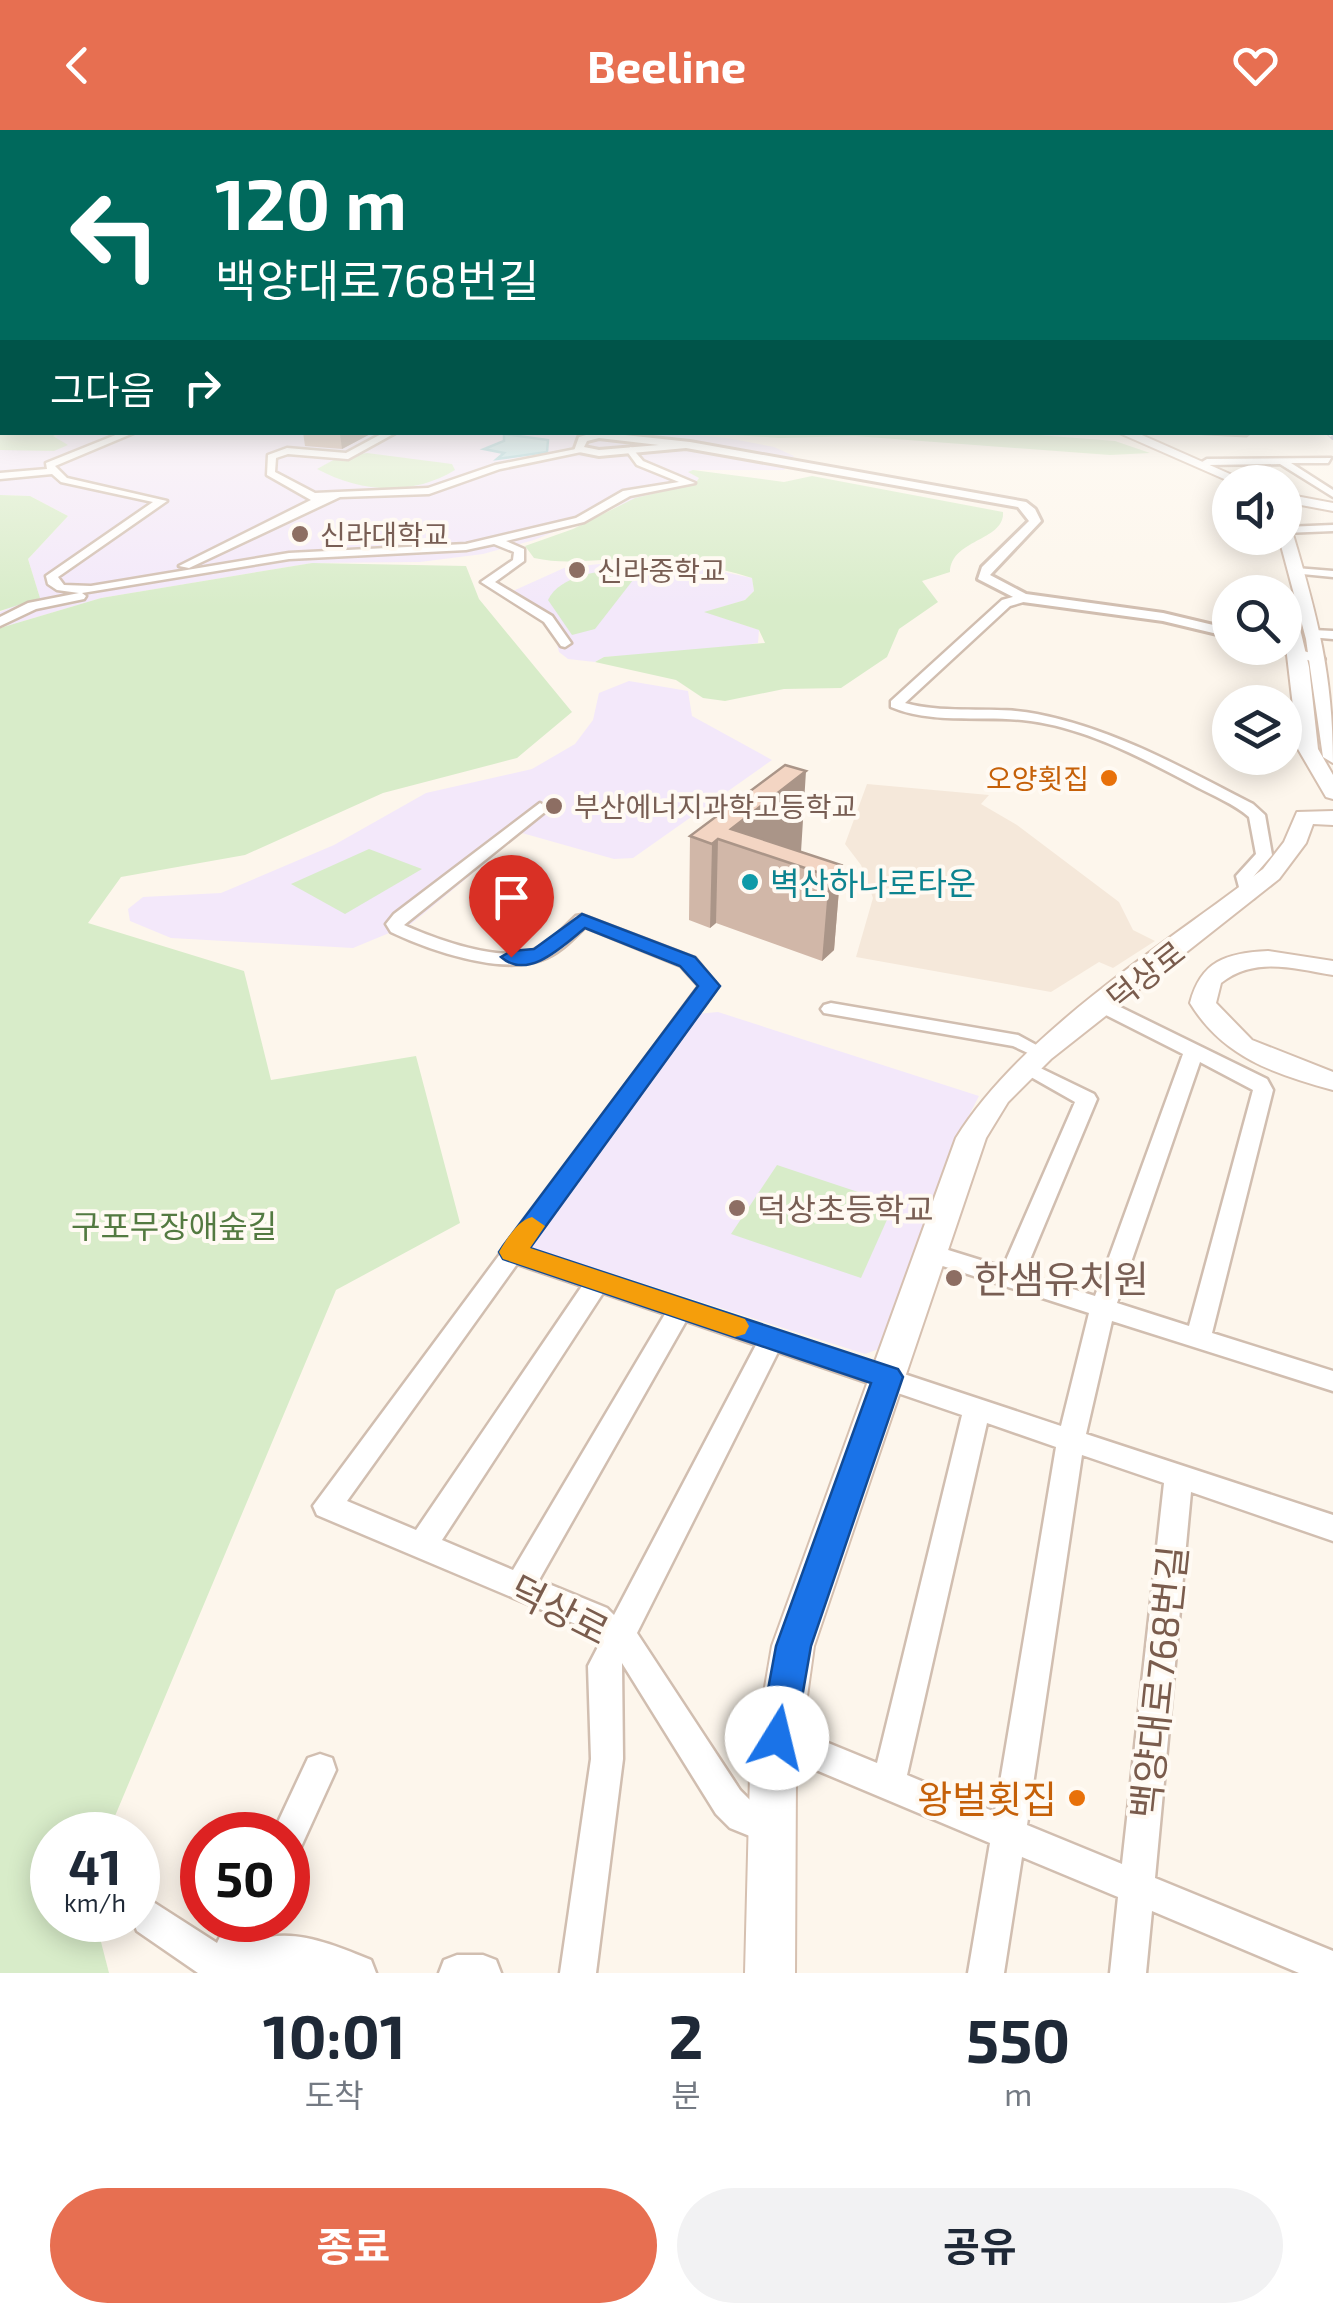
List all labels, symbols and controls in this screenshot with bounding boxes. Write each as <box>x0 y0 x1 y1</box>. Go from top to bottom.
icon: back <box>50 38 105 93</box>
text: Beeline <box>587 38 746 92</box>
icon: heart <box>1228 38 1283 93</box>
text: 120 m <box>215 160 407 244</box>
icon: left <box>50 170 180 300</box>
text: 백양대로768번길 <box>215 252 540 306</box>
icon: right <box>175 360 230 415</box>
text: 그다음 <box>50 366 155 412</box>
map controls <box>1212 465 1302 775</box>
button: sound <box>1212 465 1302 555</box>
place label: 신라대학교 <box>320 517 449 551</box>
marker: 신라대학교 <box>289 523 311 545</box>
place label: 신라중학교 <box>597 553 726 587</box>
marker: 신라중학교 <box>566 559 588 581</box>
button: search <box>1212 575 1302 665</box>
button: layers <box>1212 685 1302 775</box>
place label: 오양횟집 <box>986 761 1089 795</box>
marker: 오양횟집 <box>1098 767 1120 789</box>
place label: 부산에너지과학고등학교 <box>574 789 857 823</box>
marker: 부산에너지과학고등학교 <box>543 795 565 817</box>
pin <box>469 855 554 958</box>
place label: 벽산하나로타운 <box>770 863 976 901</box>
icon: arrive <box>484 870 539 925</box>
marker: 벽산하나로타운 <box>739 871 761 893</box>
street label: 덕상로 <box>1099 932 1191 1016</box>
place label: 덕상초등학교 <box>757 1189 934 1227</box>
marker: 덕상초등학교 <box>726 1197 748 1219</box>
park label: 구포무장애숲길 <box>71 1206 277 1244</box>
place label: 한샘유치원 <box>974 1255 1149 1301</box>
marker: 한샘유치원 <box>943 1267 965 1289</box>
street label: 백양대로768번길 <box>1121 1543 1195 1821</box>
street label: 덕상로 <box>503 1565 617 1653</box>
position arrow <box>725 1686 829 1790</box>
place label: 왕벌횟집 <box>917 1775 1057 1821</box>
marker: 왕벌횟집 <box>1066 1787 1088 1809</box>
speed limit sign: 50 <box>180 1812 310 1942</box>
text: 41 <box>68 1835 122 1895</box>
text: km/h <box>64 1887 126 1917</box>
text: 10:01 <box>263 1999 406 2071</box>
text: 2 <box>668 1999 703 2071</box>
text: 550 <box>966 2003 1070 2075</box>
text: m <box>1004 2074 1032 2112</box>
text: 도착 <box>305 2075 364 2113</box>
text: 분 <box>671 2075 701 2113</box>
button: 종료 <box>50 2188 657 2303</box>
button: 공유 <box>677 2188 1283 2303</box>

